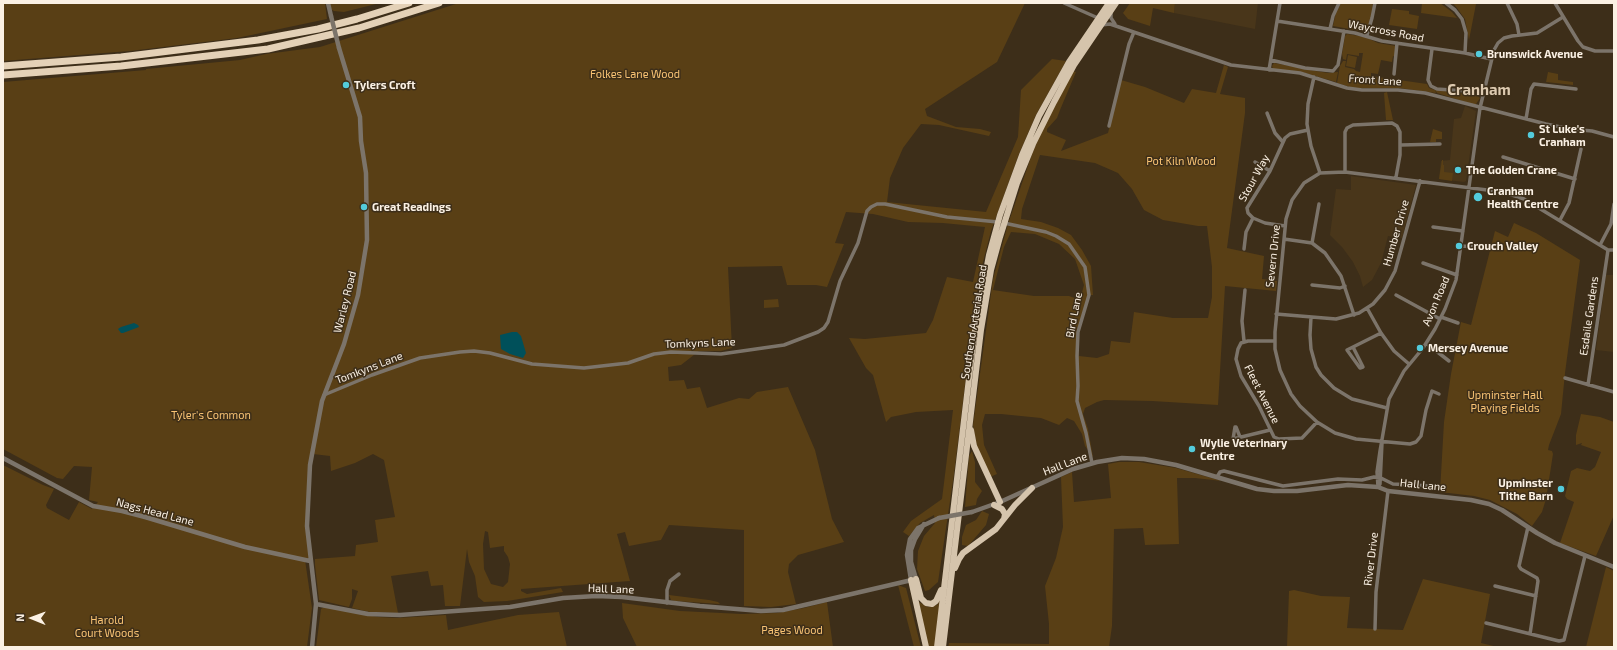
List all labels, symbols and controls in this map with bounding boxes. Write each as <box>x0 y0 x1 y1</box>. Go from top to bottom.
street label: Waycross Road <box>1347 17 1425 45</box>
place label: Brunswick Avenue <box>1487 47 1583 61</box>
marker: Brunswick Avenue <box>1474 49 1484 59</box>
park label: Folkes Lane Wood <box>590 67 680 81</box>
street label: Front Lane <box>1348 72 1402 88</box>
place label: Tylers Croft <box>354 78 415 92</box>
marker: Tylers Croft <box>341 80 351 90</box>
district label: Cranham <box>1447 81 1511 99</box>
place label: St Luke's Cranham <box>1539 122 1586 148</box>
marker: St Luke's Cranham <box>1526 130 1536 140</box>
street label: Stour Way <box>1236 152 1272 204</box>
park label: Pot Kiln Wood <box>1146 154 1216 168</box>
place label: The Golden Crane <box>1466 163 1557 177</box>
marker: The Golden Crane <box>1453 165 1463 175</box>
place label: Cranham Health Centre <box>1487 184 1559 210</box>
marker: Cranham Health Centre <box>1472 191 1484 203</box>
street label: Humber Drive <box>1380 198 1412 268</box>
place label: Great Readings <box>372 200 451 214</box>
marker: Great Readings <box>359 202 369 212</box>
street label: Severn Drive <box>1263 224 1283 288</box>
place label: Crouch Valley <box>1467 239 1538 253</box>
marker: Crouch Valley <box>1454 241 1464 251</box>
street label: Southend Arterial Road <box>958 264 990 380</box>
street label: Warley Road <box>331 270 359 334</box>
street label: Avon Road <box>1420 274 1452 328</box>
street label: Esdaile Gardens <box>1577 276 1601 356</box>
street label: Bird Lane <box>1063 291 1085 339</box>
street label: Tomkyns Lane <box>664 335 736 351</box>
place label: Mersey Avenue <box>1428 341 1508 355</box>
marker: Mersey Avenue <box>1415 343 1425 353</box>
street label: Tomkyns Lane <box>334 349 404 387</box>
street label: Fleet Avenue <box>1241 362 1283 426</box>
park label: Upminster Hall Playing Fields <box>1468 388 1542 414</box>
park label: Tyler's Common <box>171 408 251 422</box>
place label: Wylie Veterinary Centre <box>1200 436 1287 462</box>
marker: Wylie Veterinary Centre <box>1187 444 1197 454</box>
street label: Hall Lane <box>1041 450 1089 478</box>
street label: Hall Lane <box>1399 476 1447 494</box>
place label: Upminster Tithe Barn <box>1498 476 1553 502</box>
marker: Upminster Tithe Barn <box>1556 484 1566 494</box>
street label: Nags Head Lane <box>115 495 195 529</box>
street label: River Drive <box>1361 531 1381 587</box>
street label: Hall Lane <box>588 582 634 596</box>
north arrow <box>12 598 52 638</box>
park label: Harold Court Woods <box>75 613 139 639</box>
text: N <box>13 614 26 622</box>
park label: Pages Wood <box>761 623 823 637</box>

